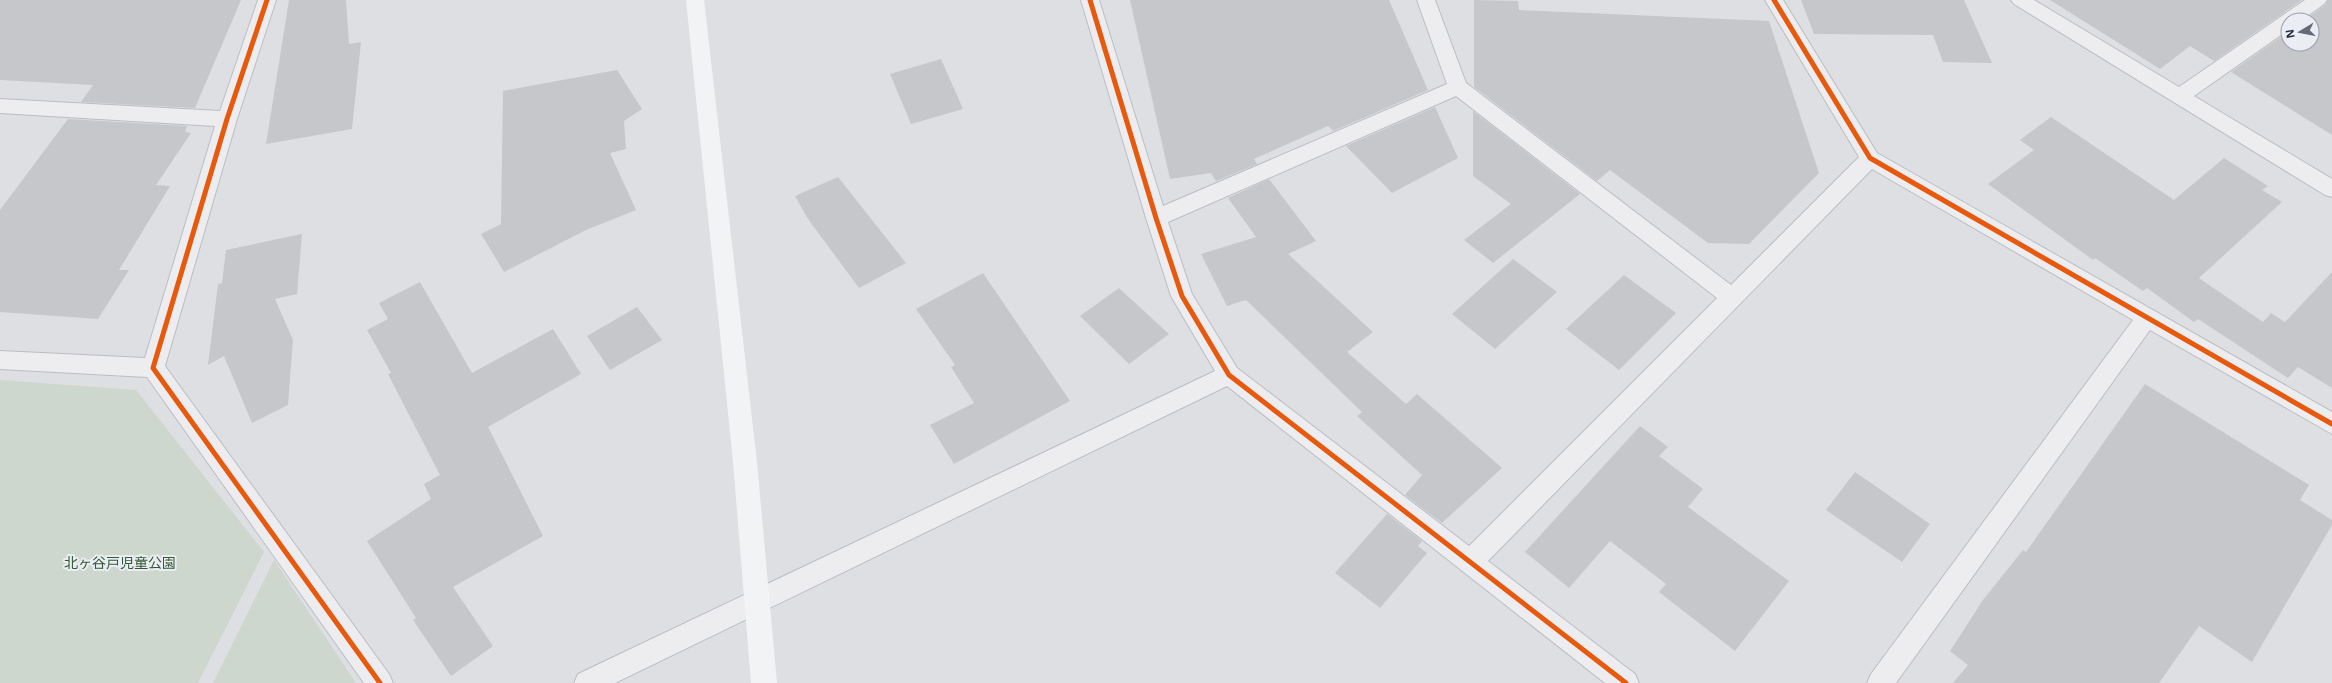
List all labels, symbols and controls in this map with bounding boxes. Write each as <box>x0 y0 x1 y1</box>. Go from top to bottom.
north arrow <box>2280 12 2320 52</box>
text: N <box>2281 28 2298 40</box>
park label: 北ヶ谷戸児童公園 <box>64 553 176 572</box>

